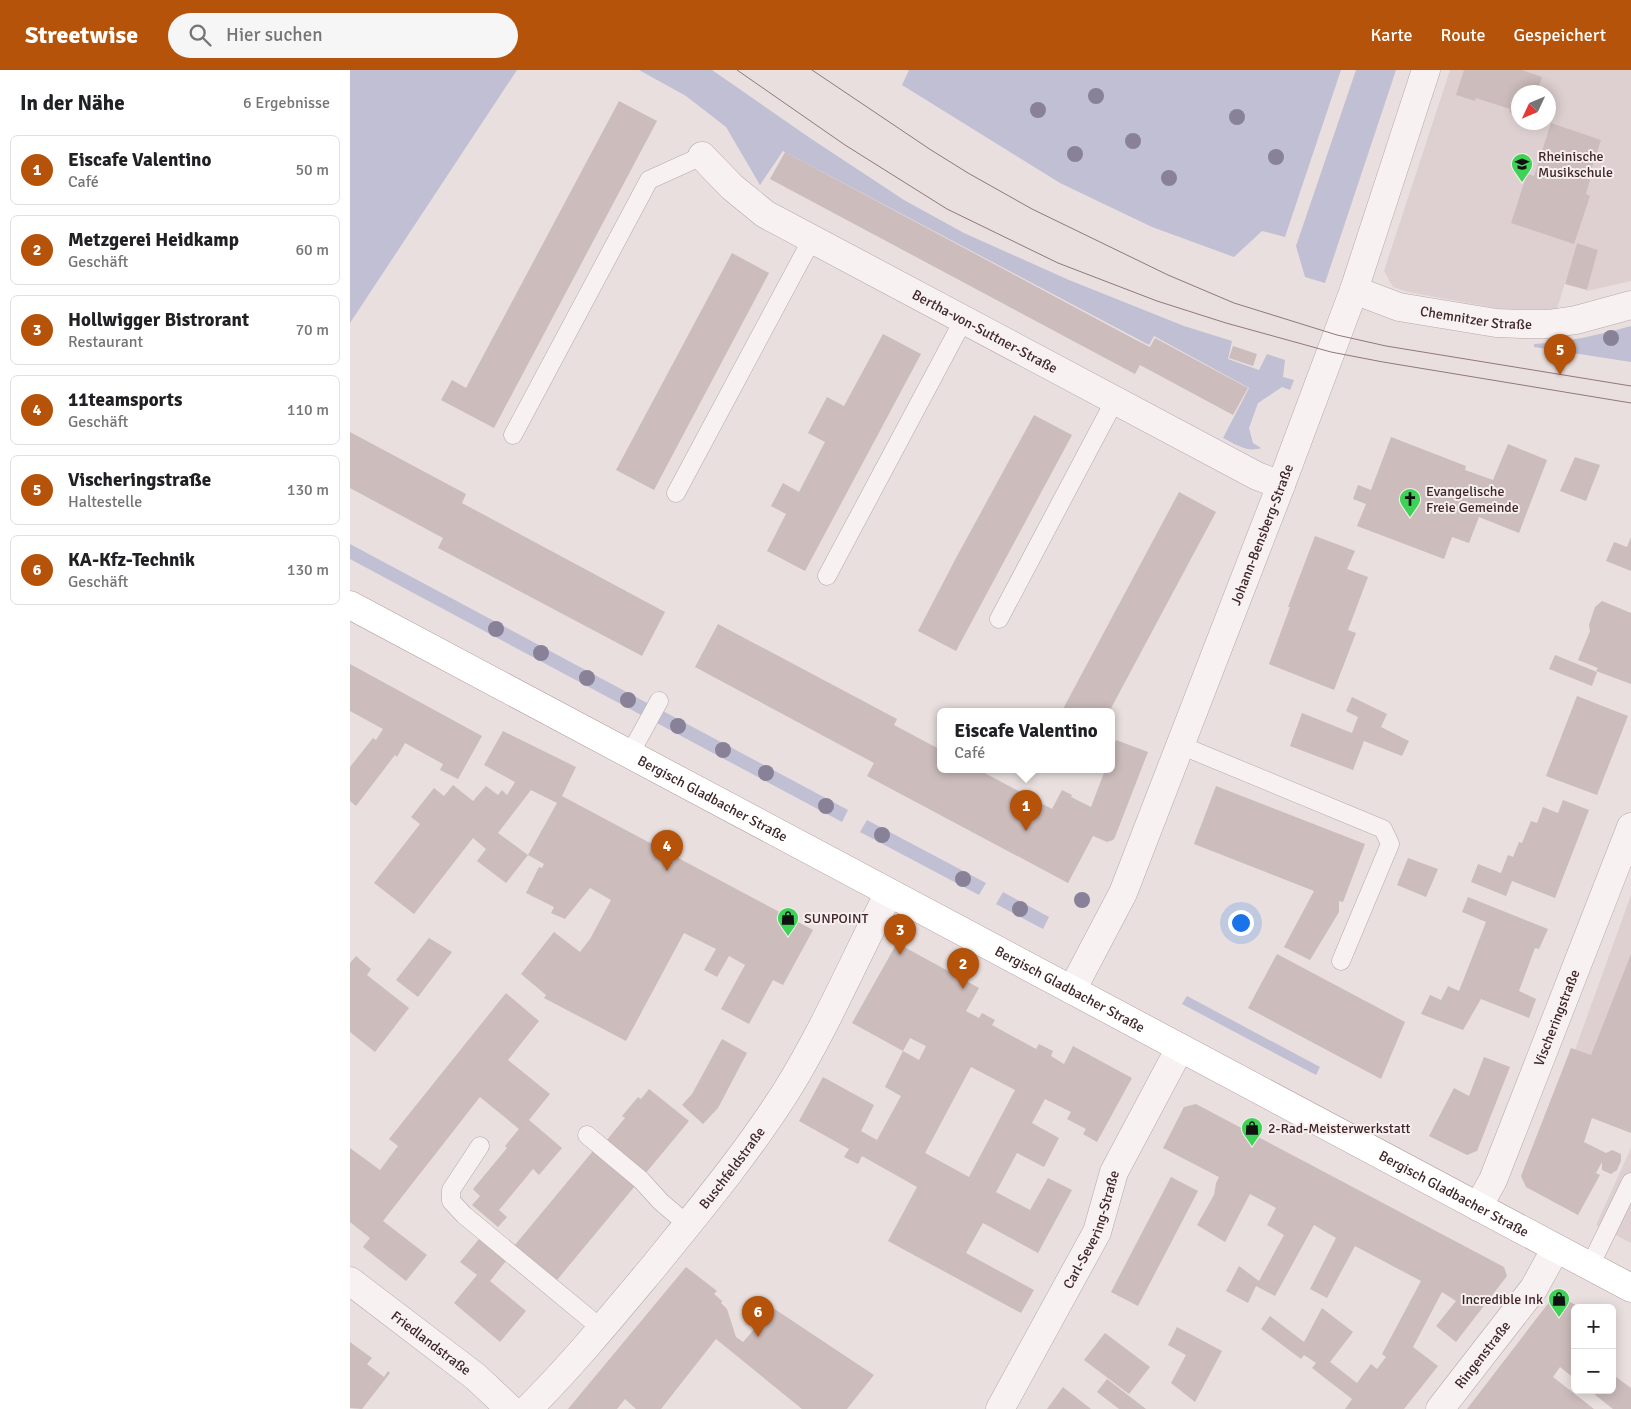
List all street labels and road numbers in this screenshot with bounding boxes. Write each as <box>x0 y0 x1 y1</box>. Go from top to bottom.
street label: Bertha-von-Suttner-Straße <box>909 286 1060 377</box>
street label: Chemnitzer Straße <box>1419 303 1532 333</box>
street label: Johann-Bensberg-Straße <box>1227 462 1297 608</box>
street label: Bergisch Gladbacher Straße <box>635 752 790 846</box>
street label: Bergisch Gladbacher Straße <box>992 942 1148 1036</box>
street label: Vischeringstraße <box>1530 967 1583 1069</box>
street label: Buschfeldstraße <box>696 1124 769 1213</box>
street label: Bergisch Gladbacher Straße <box>1376 1147 1531 1241</box>
street label: Carl-Severing-Straße <box>1060 1168 1123 1292</box>
street label: Friedlandstraße <box>388 1307 474 1379</box>
street label: Ringenstraße <box>1451 1318 1514 1392</box>

